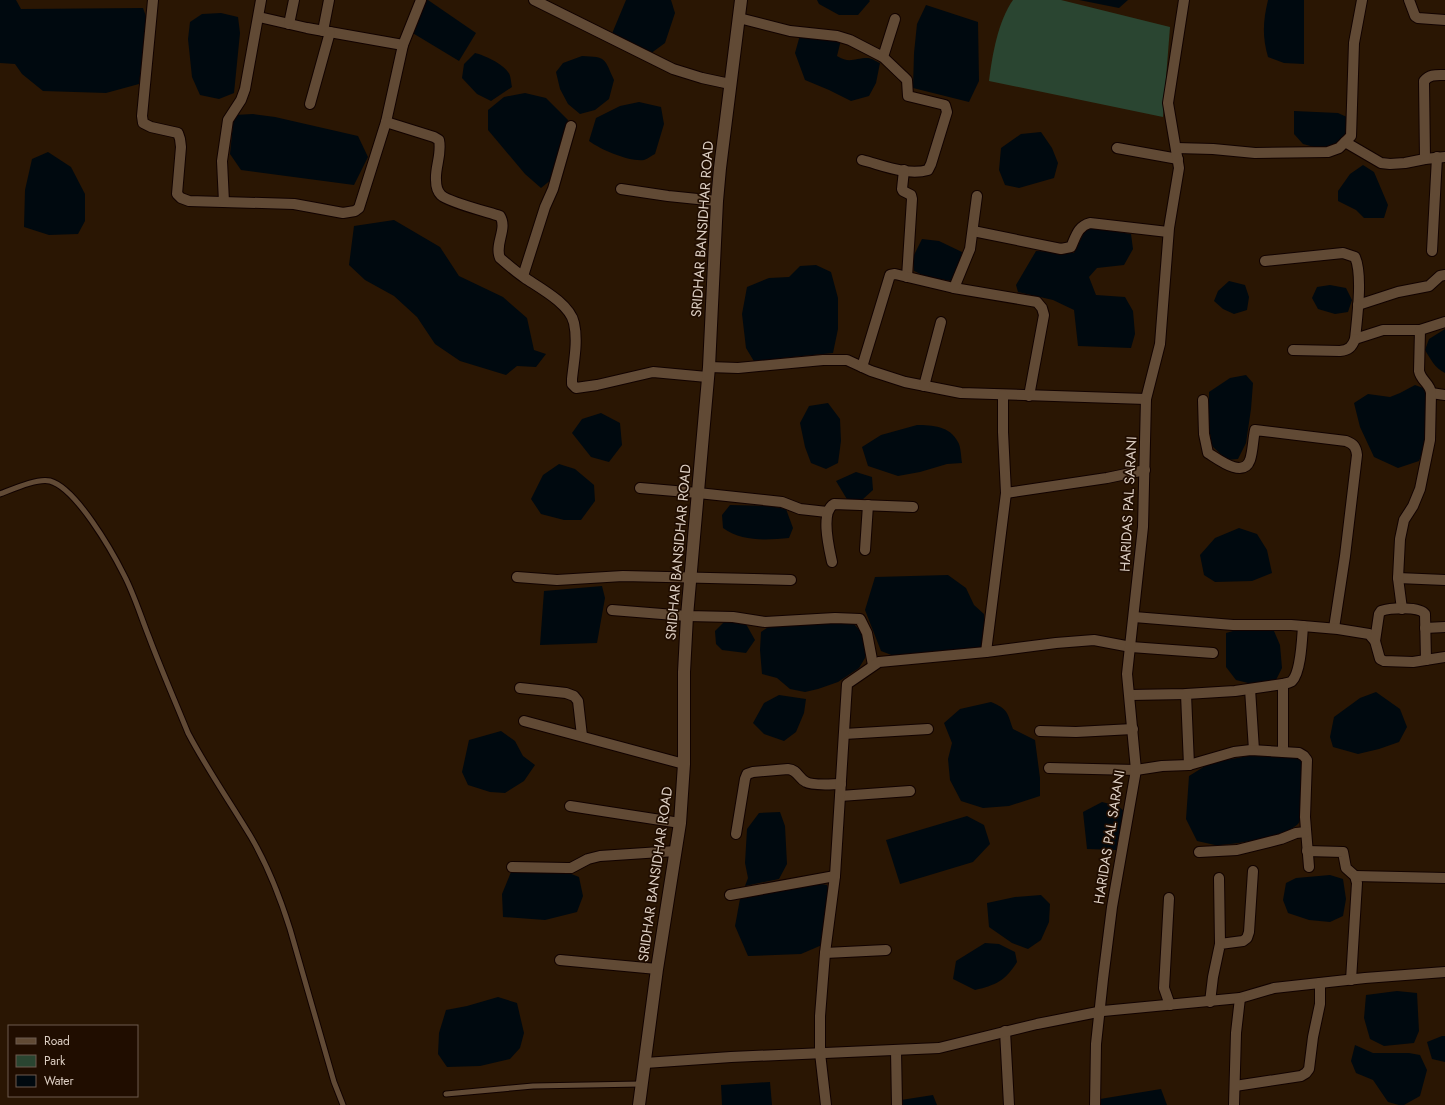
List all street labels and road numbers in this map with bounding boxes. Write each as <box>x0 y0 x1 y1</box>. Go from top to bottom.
street label: SRIDHAR BANSIDHAR ROAD <box>686 140 718 318</box>
street label: HARIDAS PAL SARANI <box>1114 436 1142 572</box>
street label: SRIDHAR BANSIDHAR ROAD <box>660 463 696 641</box>
street label: HARIDAS PAL SARANI <box>1089 769 1129 905</box>
street label: SRIDHAR BANSIDHAR ROAD <box>633 785 677 963</box>

